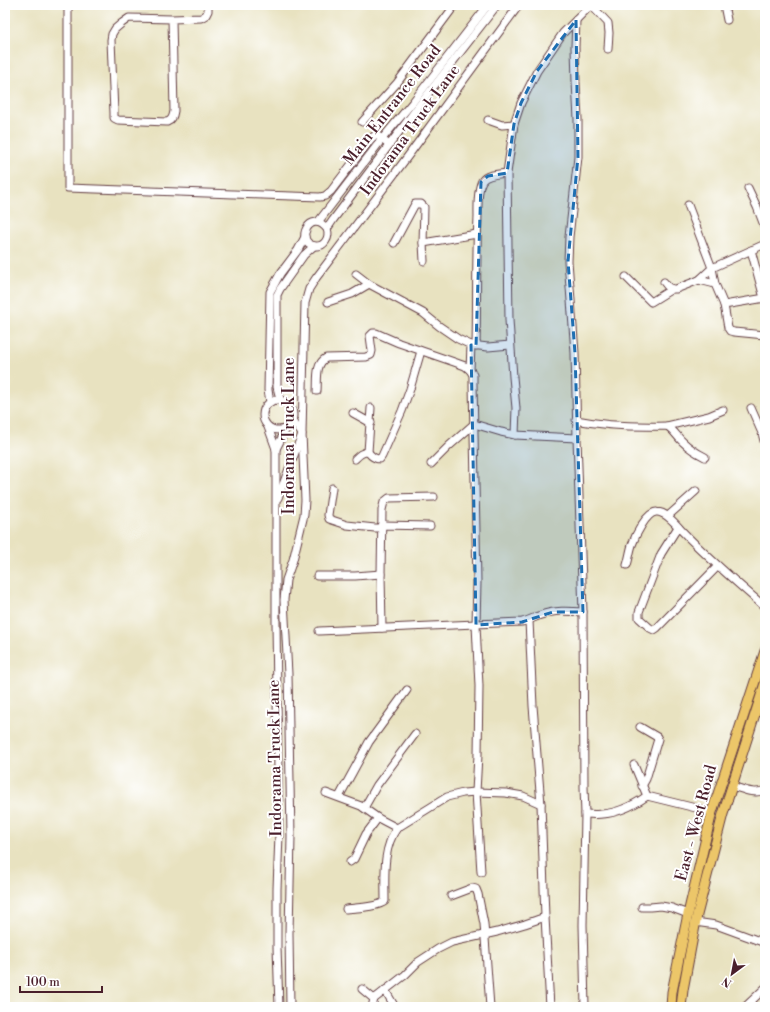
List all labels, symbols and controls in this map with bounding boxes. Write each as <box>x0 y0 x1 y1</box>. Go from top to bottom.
street label: Main Entrance Road <box>339 41 445 169</box>
street label: Indorama Truck Lane <box>356 61 464 199</box>
street label: Indorama Truck Lane <box>279 357 299 515</box>
street label: Indorama Truck Lane <box>264 679 286 837</box>
street label: East - West Road <box>671 763 721 883</box>
north arrow <box>712 954 752 994</box>
scale bar <box>20 968 102 994</box>
text: N <box>720 973 735 990</box>
text: 100 m <box>26 975 60 990</box>

